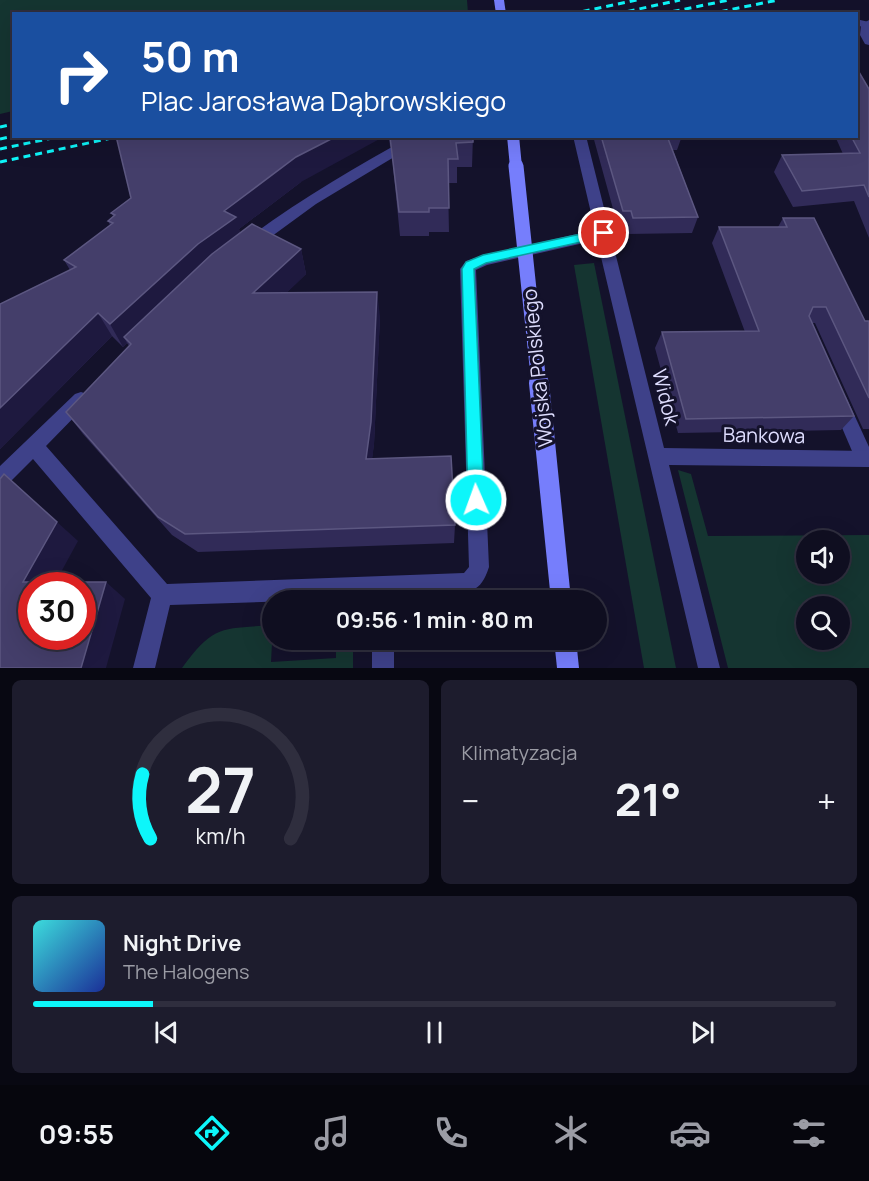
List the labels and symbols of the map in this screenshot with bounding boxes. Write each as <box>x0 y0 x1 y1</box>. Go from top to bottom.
pin <box>578 207 629 258</box>
street label: Wojska Polskiego <box>515 287 559 448</box>
street label: Widok <box>646 366 686 429</box>
street label: Bankowa <box>723 421 805 449</box>
position arrow <box>444 468 508 532</box>
speed limit sign: 30 <box>18 572 96 650</box>

